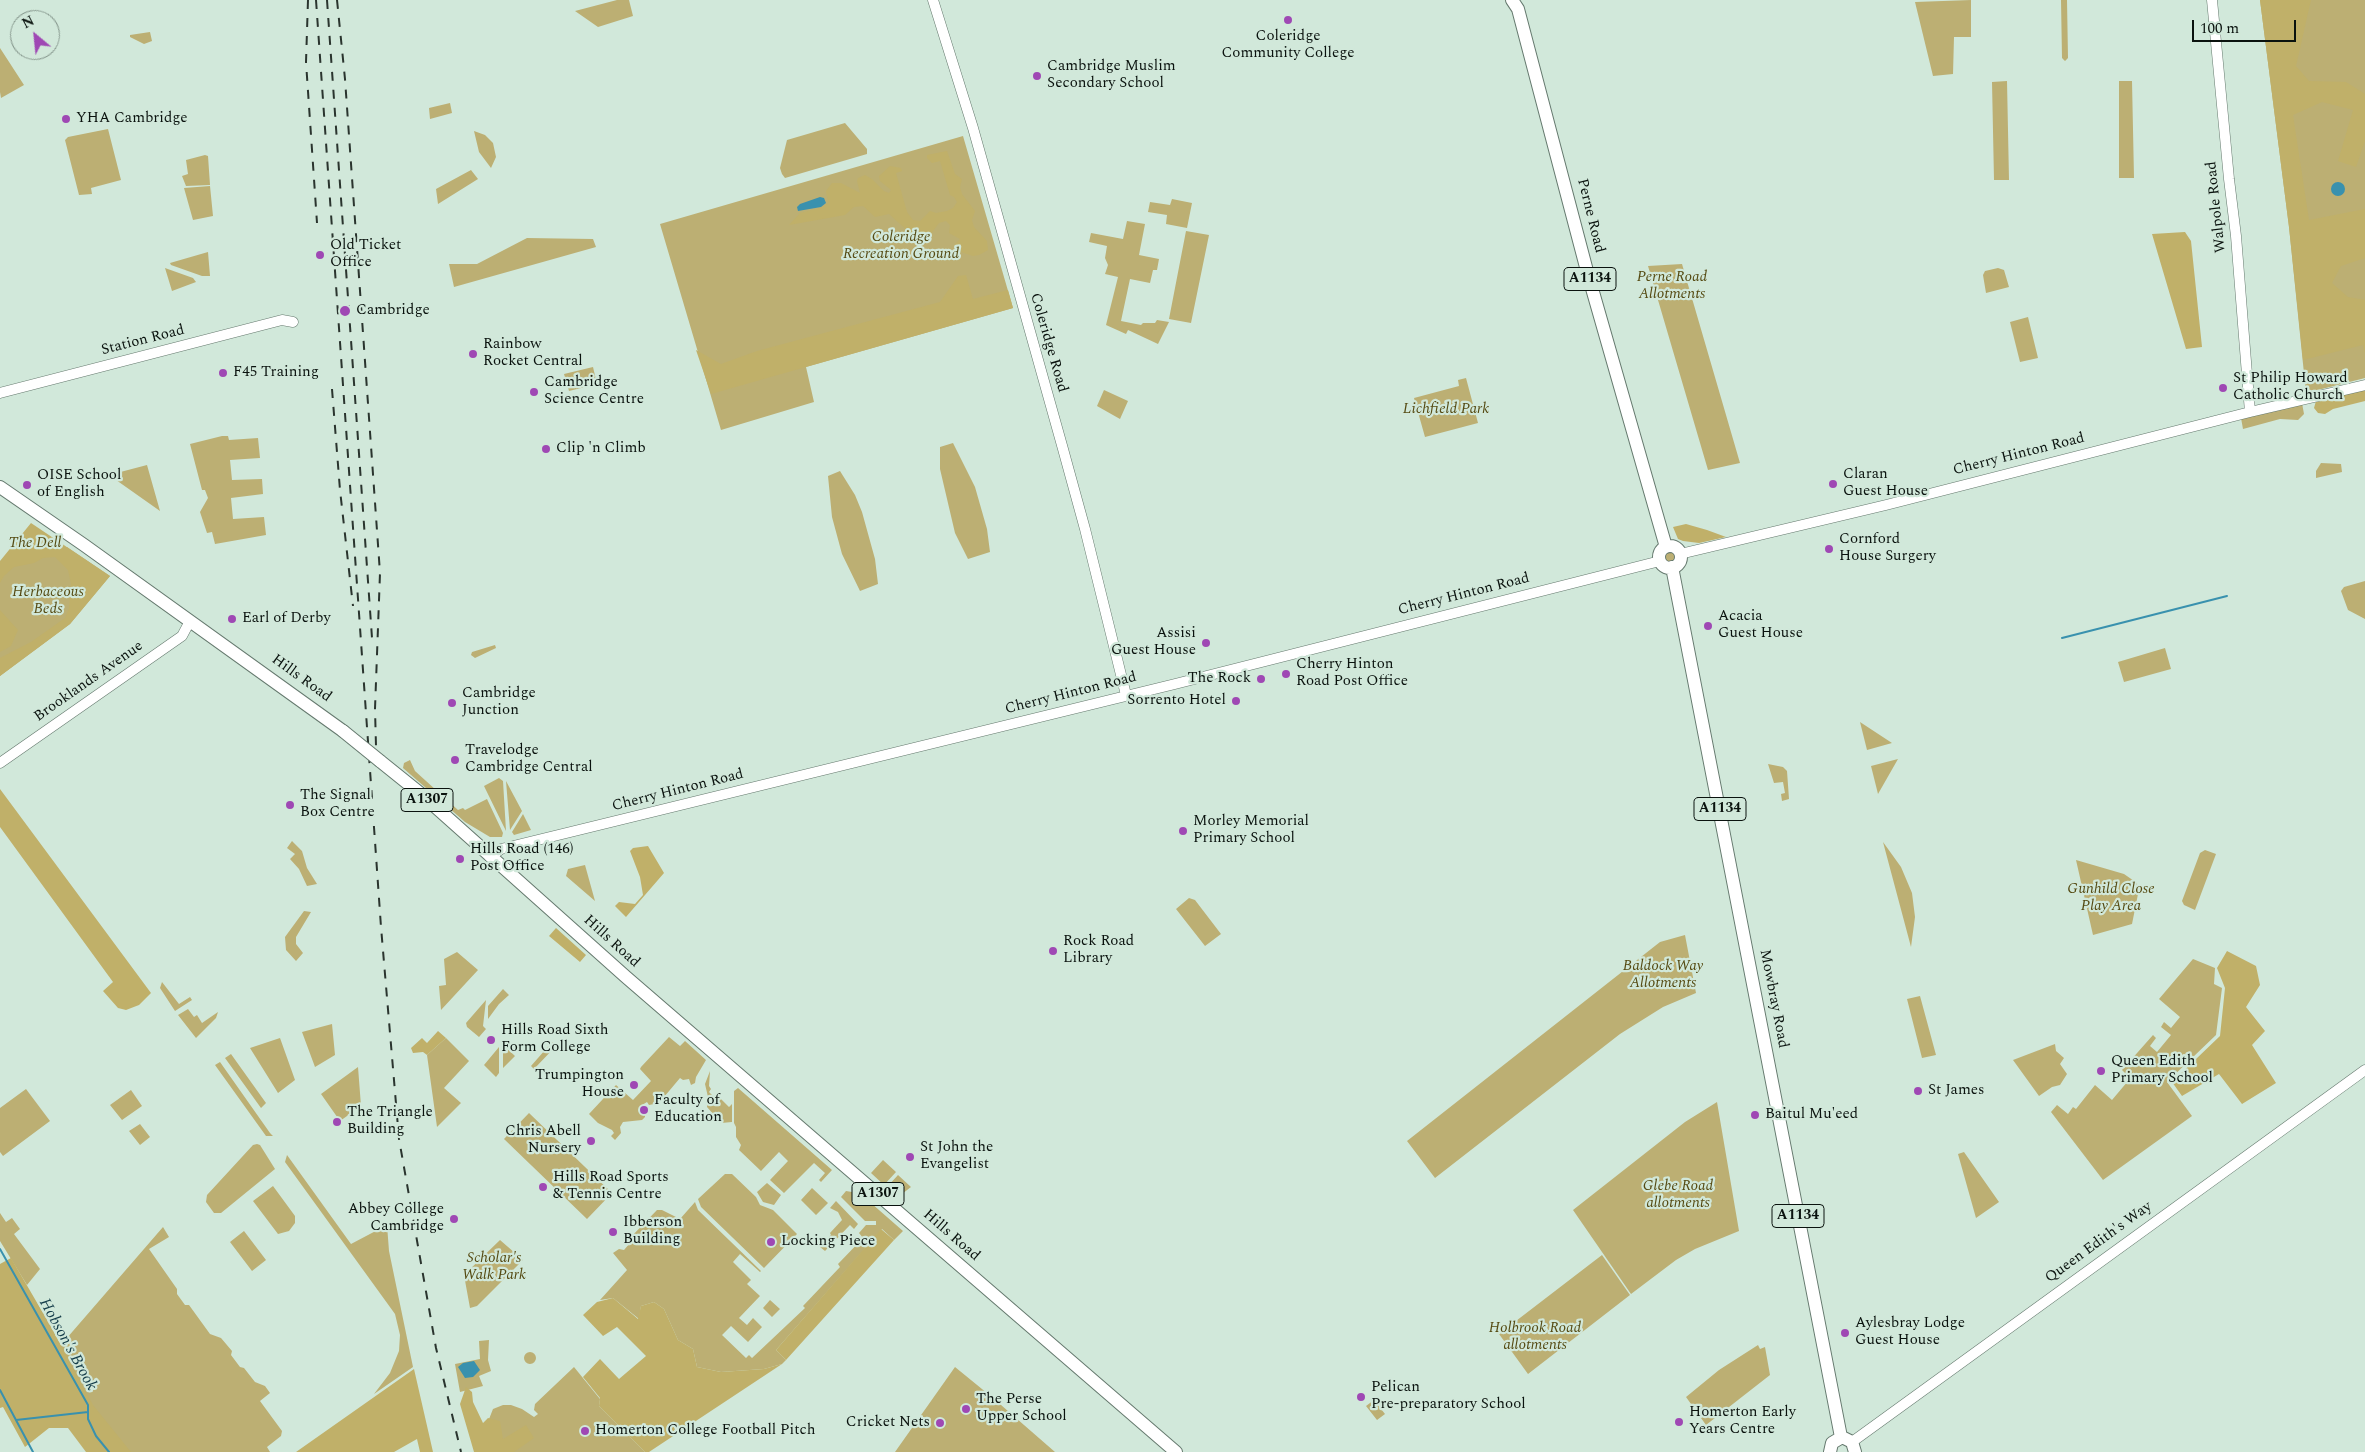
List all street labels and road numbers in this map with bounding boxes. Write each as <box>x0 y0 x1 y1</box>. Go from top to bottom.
street label: Walpole Road <box>2203 160 2231 254</box>
street label: Perne Road <box>1572 177 1608 255</box>
road number: A1134 <box>1564 268 1616 290</box>
street label: Coleridge Road <box>1025 291 1071 395</box>
street label: Station Road <box>100 322 186 360</box>
street label: Cherry Hinton Road <box>1951 430 2087 480</box>
street label: Cherry Hinton Road <box>1396 570 1532 620</box>
street label: Brooklands Avenue <box>31 638 147 726</box>
street label: Hills Road <box>268 651 334 707</box>
street label: Cherry Hinton Road <box>1003 669 1139 719</box>
street label: Cherry Hinton Road <box>610 766 746 816</box>
road number: A1307 <box>401 788 453 812</box>
road number: A1134 <box>1694 798 1746 821</box>
street label: Hills Road <box>579 912 643 972</box>
street label: Mowbray Road <box>1755 948 1791 1050</box>
road number: A1307 <box>852 1182 904 1206</box>
street label: Queen Edith's Way <box>2042 1198 2156 1288</box>
road number: A1134 <box>1772 1204 1824 1228</box>
street label: Hills Road <box>919 1206 983 1266</box>

